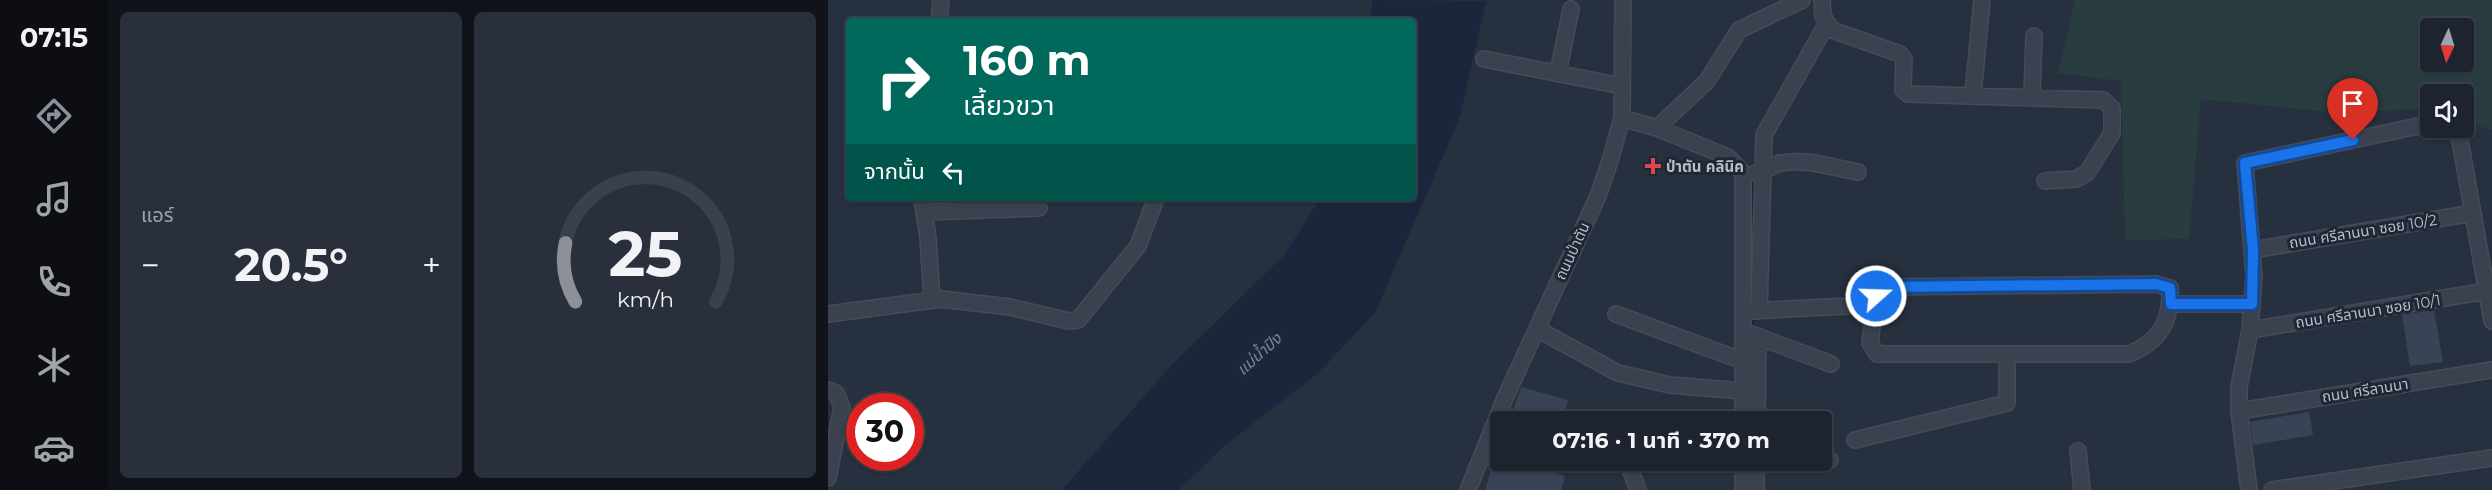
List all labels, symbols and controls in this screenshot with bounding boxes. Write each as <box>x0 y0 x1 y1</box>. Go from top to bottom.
north arrow <box>2420 18 2474 72</box>
map controls <box>2420 18 2474 138</box>
text: 07:15 <box>20 21 88 54</box>
text: 160 m <box>963 34 1091 86</box>
icon: right <box>864 42 942 120</box>
pin <box>2327 78 2378 140</box>
button: sound <box>2420 84 2474 138</box>
icon: arrive <box>2336 87 2369 120</box>
text: เลี้ยวขวา <box>963 89 1054 122</box>
icon: directions <box>33 95 75 137</box>
icon: left <box>937 156 970 189</box>
marker: ป่าตัน คลินิค <box>1644 157 1662 175</box>
place label: ป่าตัน คลินิค <box>1666 157 1744 176</box>
text: จากนั้น <box>864 158 925 185</box>
icon: music <box>33 178 75 220</box>
text: แอร์ <box>141 203 173 227</box>
street label: ถนน ศรีลานนา ซอย 10/2 <box>2288 210 2438 252</box>
text: 25 <box>608 216 682 292</box>
street label: ถนนป่าตัน <box>1550 219 1594 283</box>
text: 20.5° <box>234 237 348 292</box>
text: − <box>141 245 160 285</box>
text: + <box>422 245 441 285</box>
icon: phone <box>33 261 75 303</box>
position arrow <box>1844 264 1908 328</box>
text: km/h <box>616 286 674 312</box>
street label: ถนน ศรีลานนา ซอย 10/1 <box>2294 290 2442 332</box>
water label: แม่น้ำปิง <box>1231 327 1286 379</box>
icon: climate <box>33 344 75 386</box>
street label: ถนน ศรีลานนา <box>2320 374 2410 406</box>
speed limit sign: 30 <box>846 393 924 471</box>
icon: car <box>33 427 75 469</box>
text: 07:16 · 1 นาที · 370 m <box>1552 427 1770 454</box>

